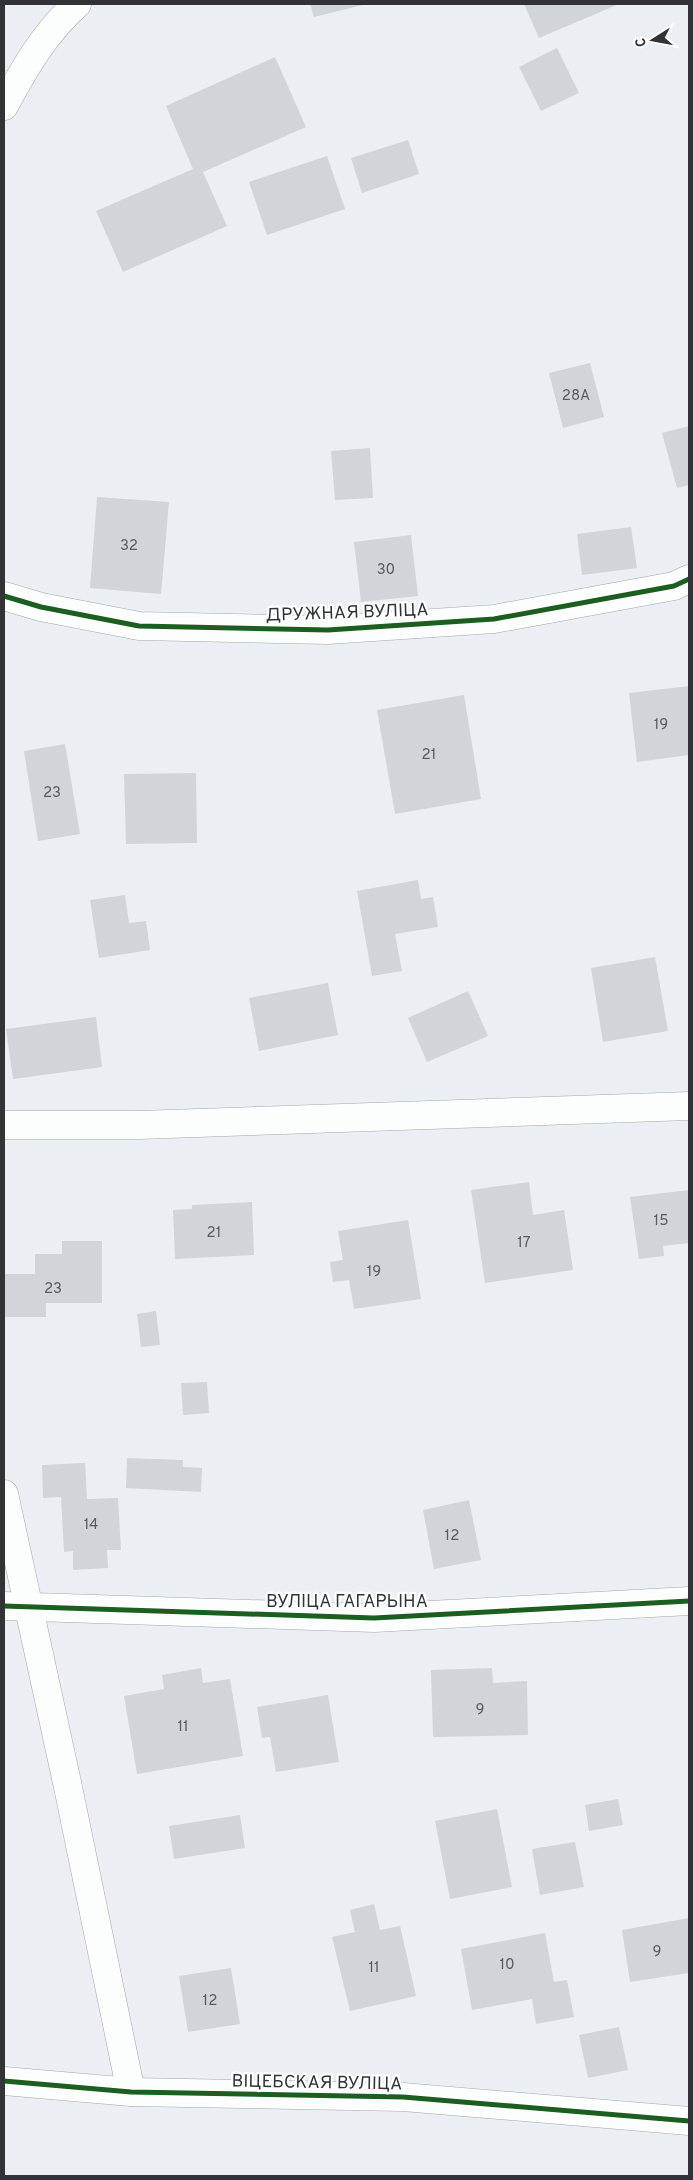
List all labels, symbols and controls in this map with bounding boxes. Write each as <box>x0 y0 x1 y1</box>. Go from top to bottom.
north arrow <box>628 15 678 65</box>
text: С <box>633 36 651 48</box>
house number: 28А <box>562 387 590 406</box>
house number: 32 <box>120 537 138 556</box>
house number: 30 <box>377 561 395 580</box>
street label: ДРУЖНАЯ ВУЛІЦА <box>265 599 429 628</box>
house number: 19 <box>654 716 668 735</box>
house number: 21 <box>422 746 436 765</box>
house number: 23 <box>43 784 61 803</box>
house number: 15 <box>654 1212 668 1231</box>
house number: 21 <box>207 1224 221 1243</box>
house number: 17 <box>517 1234 531 1253</box>
house number: 19 <box>367 1263 381 1282</box>
house number: 23 <box>44 1280 62 1299</box>
house number: 14 <box>84 1516 98 1535</box>
house number: 12 <box>445 1527 459 1546</box>
street label: ВУЛІЦА ГАГАРЫНА <box>266 1591 428 1614</box>
house number: 9 <box>476 1701 484 1720</box>
house number: 11 <box>177 1718 189 1737</box>
house number: 9 <box>653 1943 661 1962</box>
house number: 10 <box>499 1956 515 1975</box>
house number: 11 <box>368 1959 380 1978</box>
house number: 12 <box>203 1992 217 2011</box>
street label: ВІЦЕБСКАЯ ВУЛІЦА <box>231 2071 402 2096</box>

